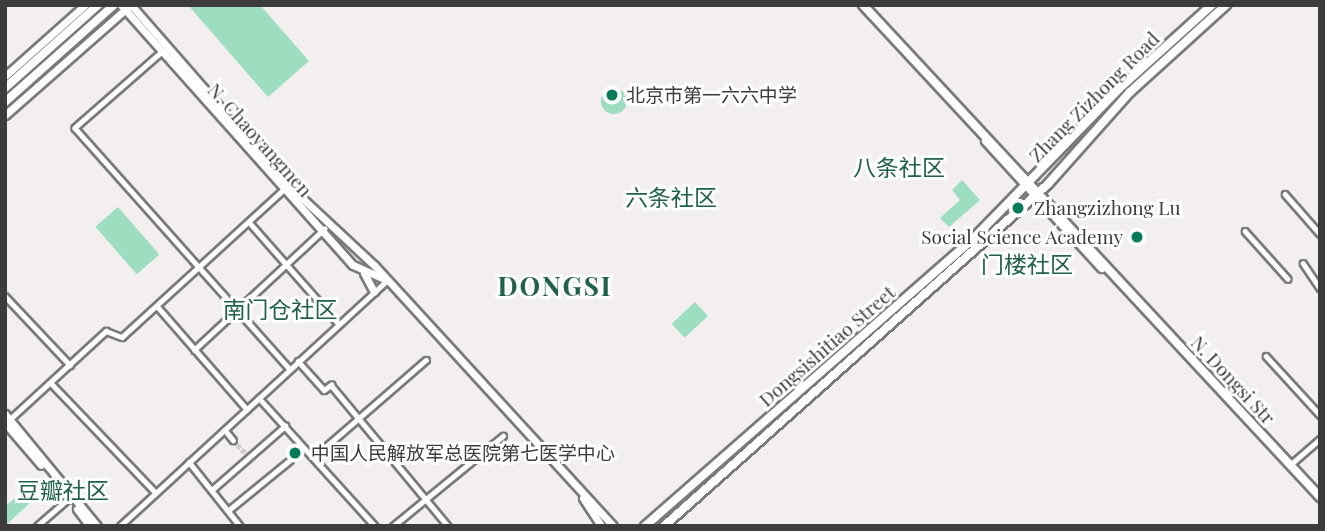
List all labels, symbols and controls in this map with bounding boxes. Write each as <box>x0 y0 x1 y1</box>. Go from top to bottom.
street label: Zhang Zizhong Road <box>1024 27 1164 167</box>
street label: N. Chaoyangmen <box>203 79 317 201</box>
place label: 北京市第一六六中学 <box>626 84 797 106</box>
marker: 北京市第一六六中学 <box>604 87 620 103</box>
district label: 八条社区 <box>853 153 945 181</box>
district label: 六条社区 <box>625 183 717 211</box>
place label: Zhangzizhong Lu <box>1034 197 1180 219</box>
marker: Zhangzizhong Lu <box>1008 198 1028 218</box>
place label: Social Science Academy <box>921 226 1123 248</box>
marker: Social Science Academy <box>1129 229 1145 245</box>
district label: 门楼社区 <box>981 250 1073 278</box>
district label: DONGSI <box>498 270 612 302</box>
street label: Dongsishitiao Street <box>754 281 900 411</box>
district label: 南门仓社区 <box>223 295 337 323</box>
street label: N. Dongsi Str <box>1186 331 1280 429</box>
place label: 中国人民解放军总医院第七医学中心 <box>311 442 615 464</box>
marker: 中国人民解放军总医院第七医学中心 <box>285 443 305 463</box>
district label: 豆瓣社区 <box>17 476 109 504</box>

